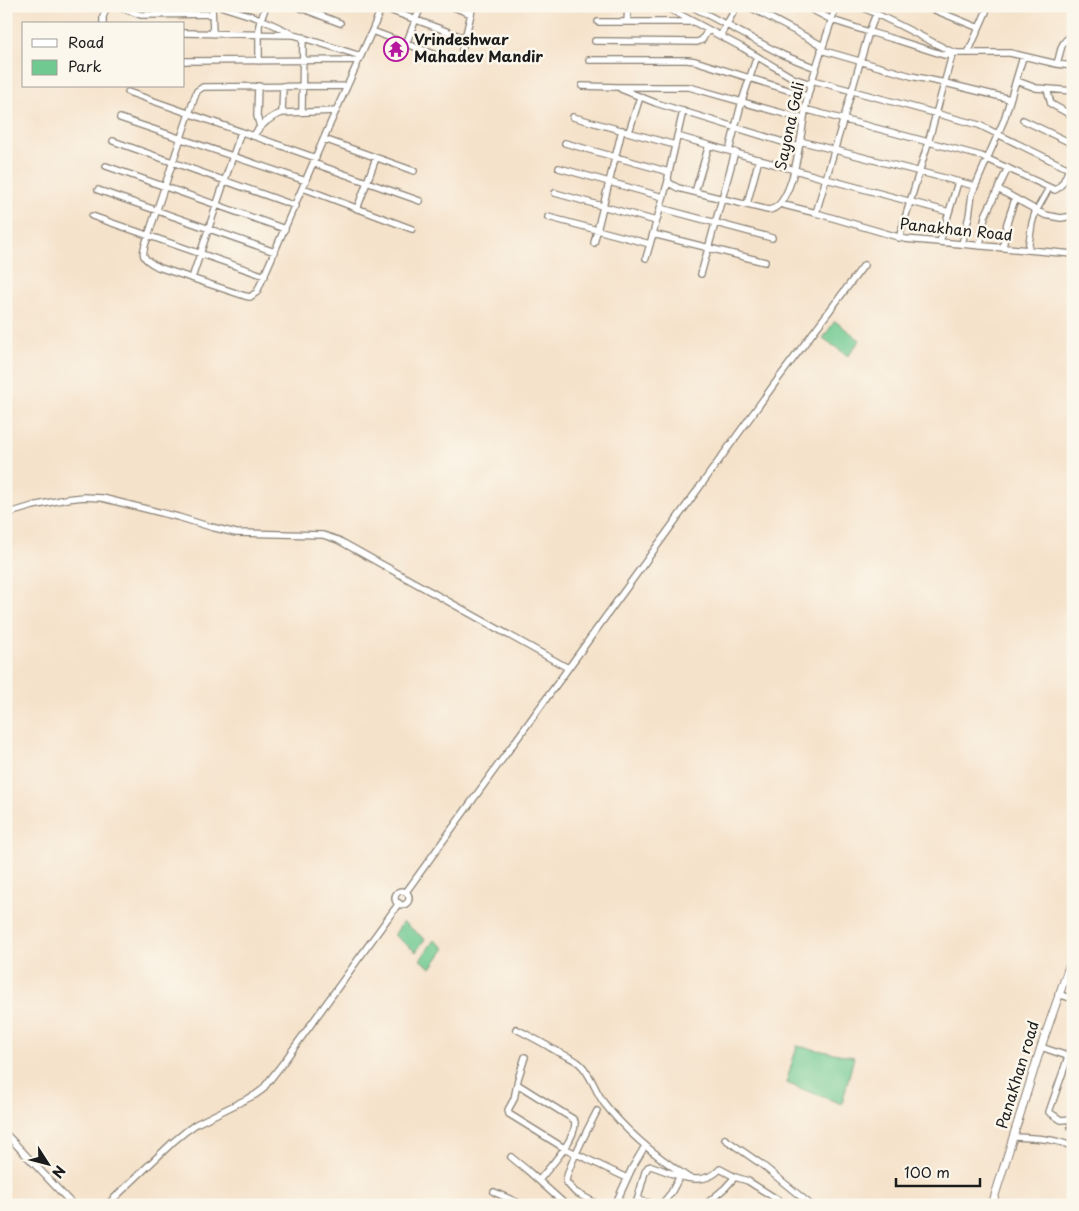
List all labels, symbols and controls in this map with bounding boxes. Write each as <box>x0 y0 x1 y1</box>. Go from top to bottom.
legend <box>22 22 185 88</box>
place label: Vrindeshwar Mahadev Mandir <box>414 27 543 67</box>
text: Road <box>68 30 104 53</box>
temple icon: Vrindeshwar Mahadev Mandir <box>383 36 409 62</box>
text: Park <box>68 54 102 77</box>
street label: Sayona Gali <box>768 79 809 172</box>
street label: Panakhan Road <box>898 211 1014 246</box>
street label: PanaKhan road <box>989 1018 1044 1132</box>
north arrow <box>22 1138 72 1188</box>
scale bar <box>896 1156 980 1188</box>
text: 100 m <box>904 1160 950 1183</box>
text: N <box>47 1161 71 1183</box>

